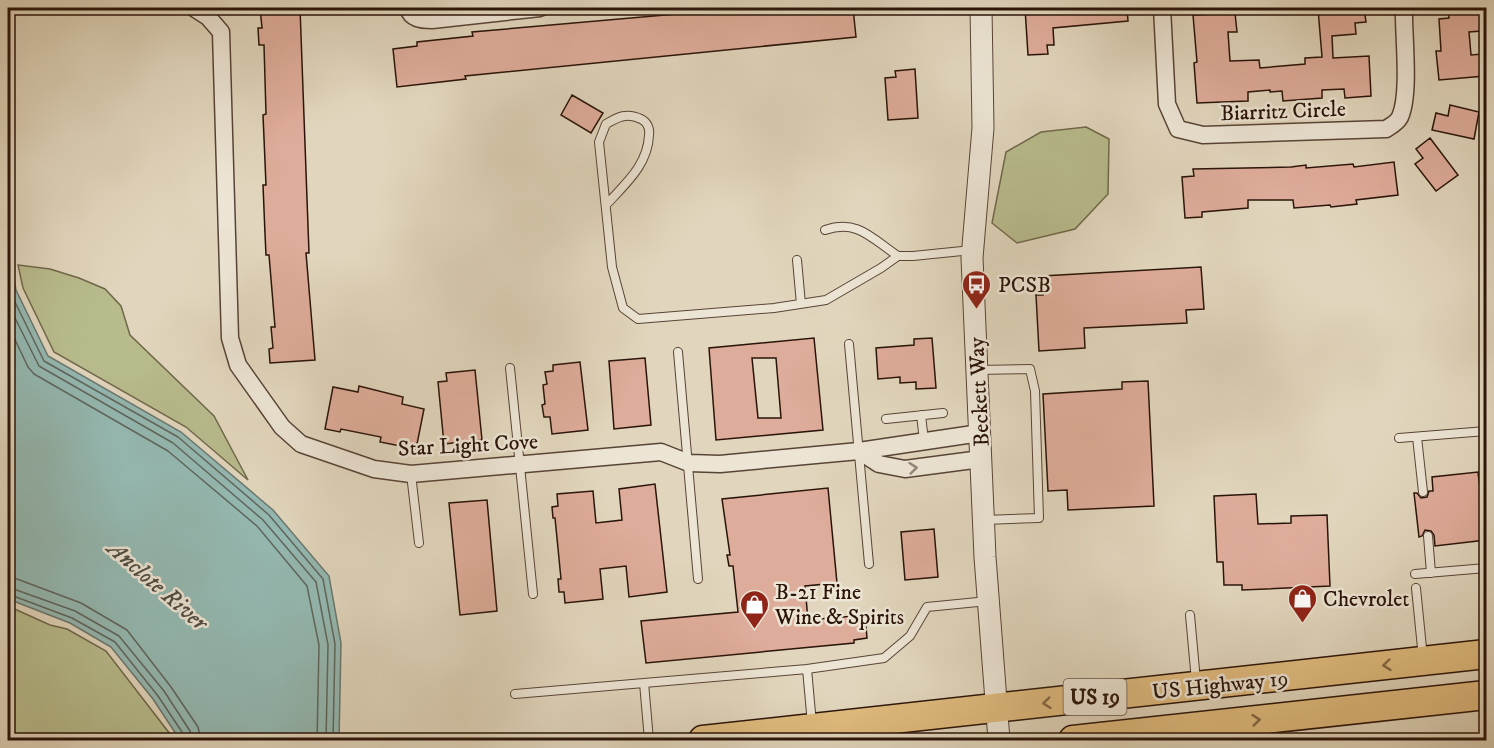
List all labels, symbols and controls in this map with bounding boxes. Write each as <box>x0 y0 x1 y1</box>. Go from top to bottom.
street label: Biarritz Circle <box>1220 96 1346 127</box>
bus stop icon: PCSB <box>961 268 993 310</box>
place label: PCSB <box>998 272 1051 299</box>
street label: Beckett Way <box>963 336 996 447</box>
street label: Star Light Cove <box>397 428 539 463</box>
one-way arrow <box>909 462 918 475</box>
water label: Anclote River <box>99 532 215 639</box>
place label: B-21 Fine Wine & Spirits <box>774 579 904 631</box>
shop icon: Chevrolet <box>1286 582 1318 624</box>
place label: Chevrolet <box>1323 586 1409 613</box>
shop icon: B-21 Fine Wine & Spirits <box>738 588 770 630</box>
one-way arrow <box>1382 659 1391 671</box>
street label: US Highway 19 <box>1151 665 1290 706</box>
road number: US 19 <box>1064 679 1126 715</box>
one-way arrow <box>1042 696 1051 709</box>
one-way arrow <box>1251 714 1260 727</box>

